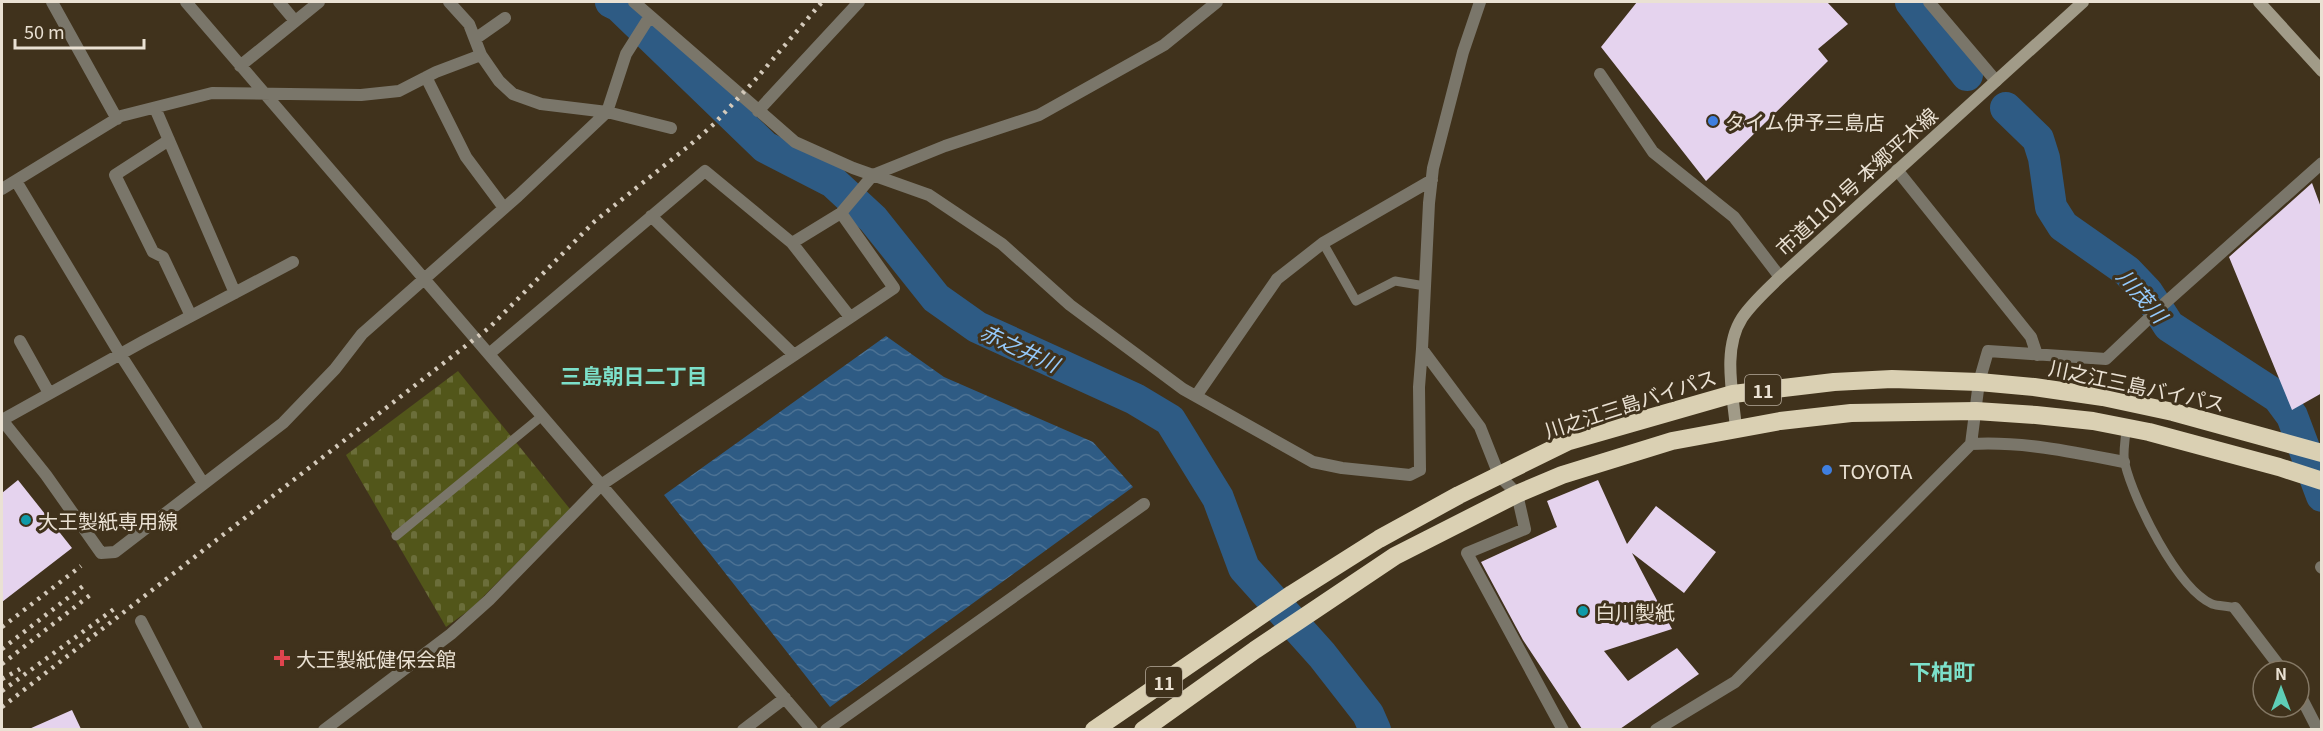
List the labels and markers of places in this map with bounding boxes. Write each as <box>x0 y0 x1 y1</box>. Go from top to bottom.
place label: タイム伊予三島店 <box>1725 107 1885 136</box>
marker: タイム伊予三島店 <box>1706 114 1720 128</box>
place label: TOYOTA <box>1839 456 1913 485</box>
marker: TOYOTA <box>1820 463 1834 477</box>
place label: 大王製紙専用線 <box>38 506 178 535</box>
marker: 大王製紙専用線 <box>19 513 33 527</box>
place label: 白川製紙 <box>1595 597 1675 626</box>
marker: 白川製紙 <box>1576 604 1590 618</box>
place label: 大王製紙健保会館 <box>296 644 456 673</box>
marker: 大王製紙健保会館 <box>273 649 291 667</box>

